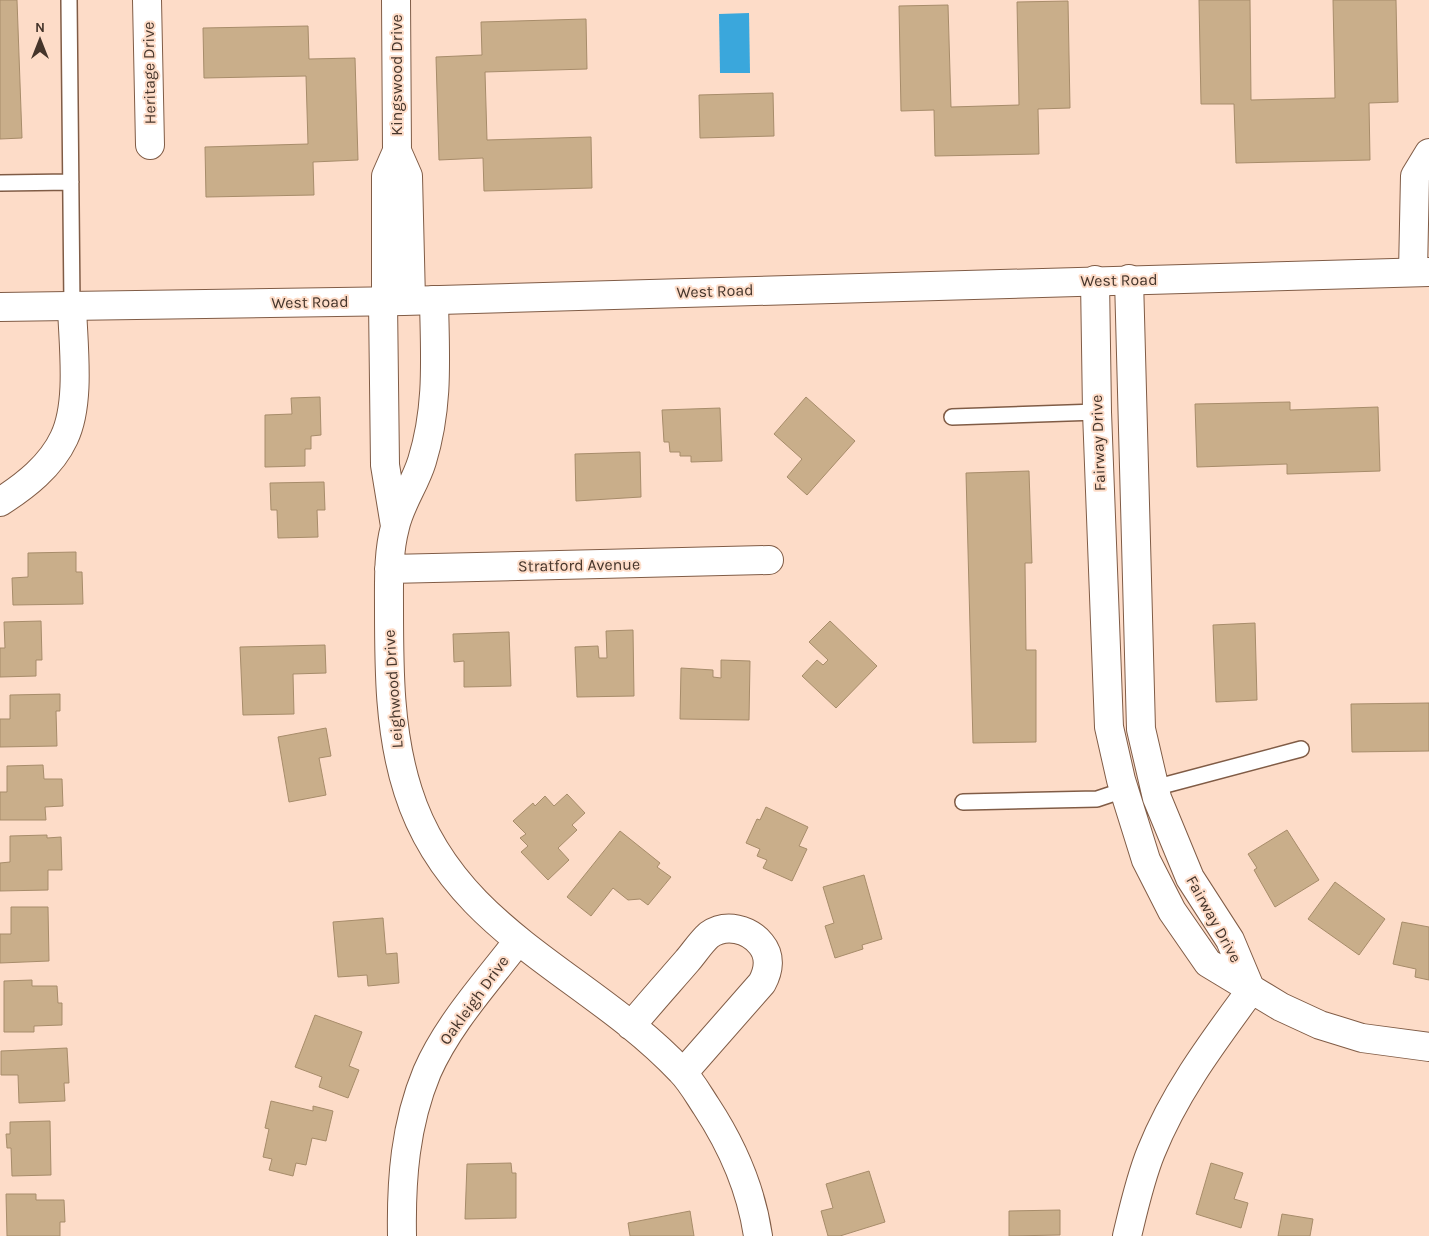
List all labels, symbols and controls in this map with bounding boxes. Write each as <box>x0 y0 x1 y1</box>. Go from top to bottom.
street label: Kingswood Drive <box>387 14 406 136</box>
north arrow <box>15 15 65 65</box>
text: N <box>35 19 45 36</box>
street label: Heritage Drive <box>139 21 159 125</box>
street label: West Road <box>1080 270 1158 290</box>
street label: West Road <box>676 280 754 302</box>
street label: West Road <box>271 292 349 312</box>
street label: Fairway Drive <box>1087 395 1109 491</box>
street label: Stratford Avenue <box>518 554 640 576</box>
street label: Leighwood Drive <box>379 629 407 749</box>
street label: Fairway Drive <box>1182 872 1246 966</box>
street label: Oakleigh Drive <box>435 952 513 1048</box>

